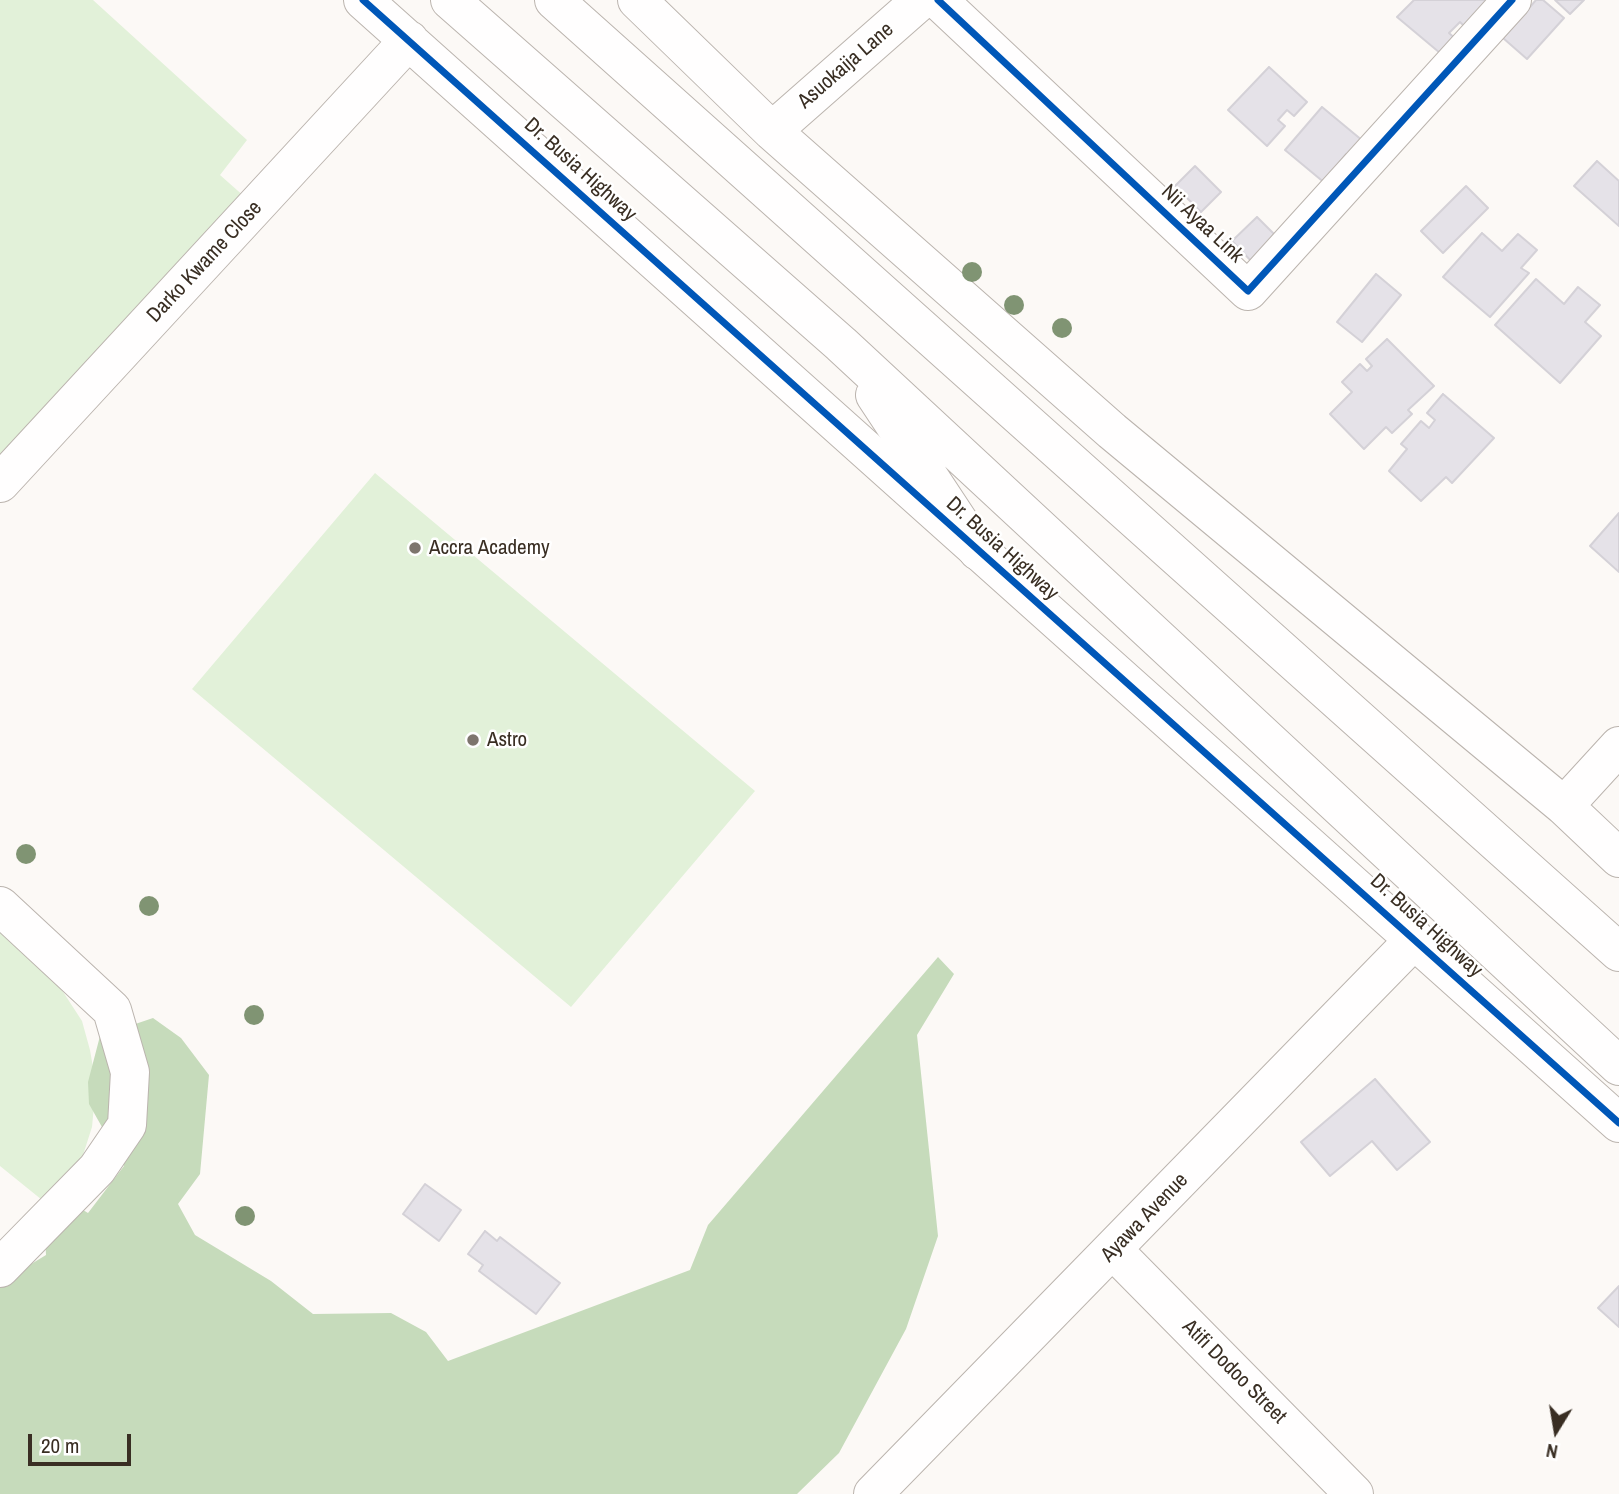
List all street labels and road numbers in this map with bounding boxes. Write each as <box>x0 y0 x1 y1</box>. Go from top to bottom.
street label: Asuokaija Lane <box>793 18 899 114</box>
street label: Dr. Busia Highway <box>519 113 641 227</box>
street label: Nii Ayaa Link <box>1156 180 1248 268</box>
street label: Darko Kwame Close <box>142 196 268 328</box>
street label: Dr. Busia Highway <box>941 492 1063 606</box>
street label: Dr. Busia Highway <box>1365 869 1487 983</box>
street label: Ayawa Avenue <box>1096 1168 1194 1268</box>
street label: Atifi Dodoo Street <box>1177 1315 1291 1429</box>

